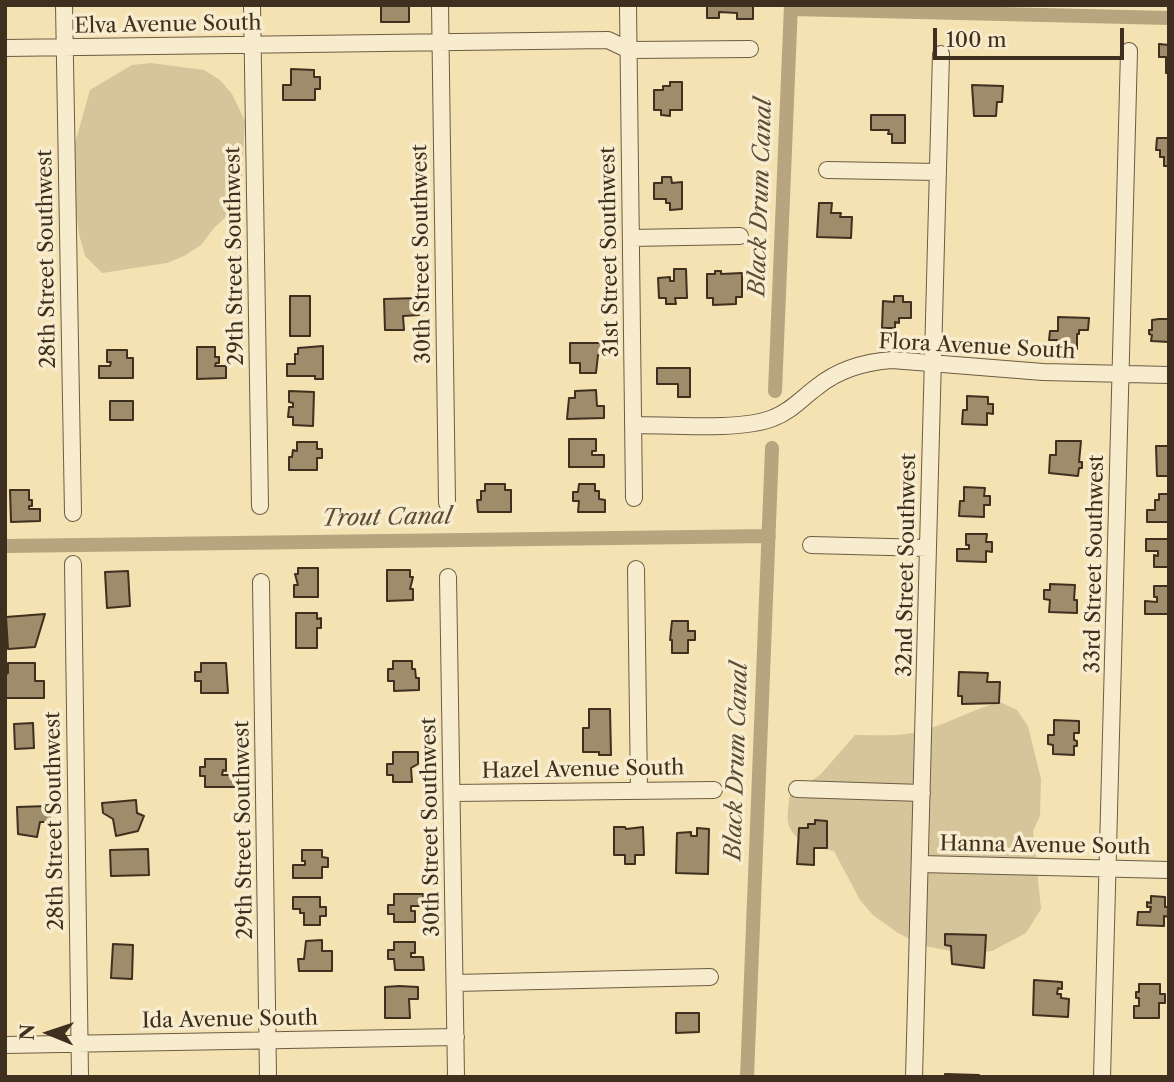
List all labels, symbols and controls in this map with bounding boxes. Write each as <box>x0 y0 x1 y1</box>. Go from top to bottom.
street label: Elva Avenue South <box>74 11 262 39</box>
scale bar <box>936 14 1127 58</box>
text: 100 m <box>946 27 1007 52</box>
water label: Black Drum Canal <box>744 97 778 297</box>
street label: 30th Street Southwest <box>407 144 437 364</box>
street label: 29th Street Southwest <box>220 146 250 366</box>
street label: 31st Street Southwest <box>596 146 624 358</box>
street label: 28th Street Southwest <box>32 149 62 369</box>
street label: Flora Avenue South <box>878 329 1076 365</box>
street label: 32nd Street Southwest <box>892 453 922 677</box>
street label: 33rd Street Southwest <box>1080 454 1110 674</box>
water label: Trout Canal <box>322 503 452 533</box>
water label: Black Drum Canal <box>720 661 754 861</box>
street label: 28th Street Southwest <box>40 711 70 931</box>
street label: 30th Street Southwest <box>416 717 446 937</box>
street label: 29th Street Southwest <box>229 720 259 940</box>
street label: Hazel Avenue South <box>482 756 684 784</box>
street label: Hanna Avenue South <box>939 832 1151 860</box>
north arrow <box>14 998 84 1068</box>
street label: Ida Avenue South <box>142 1006 318 1034</box>
text: N <box>16 1024 39 1041</box>

